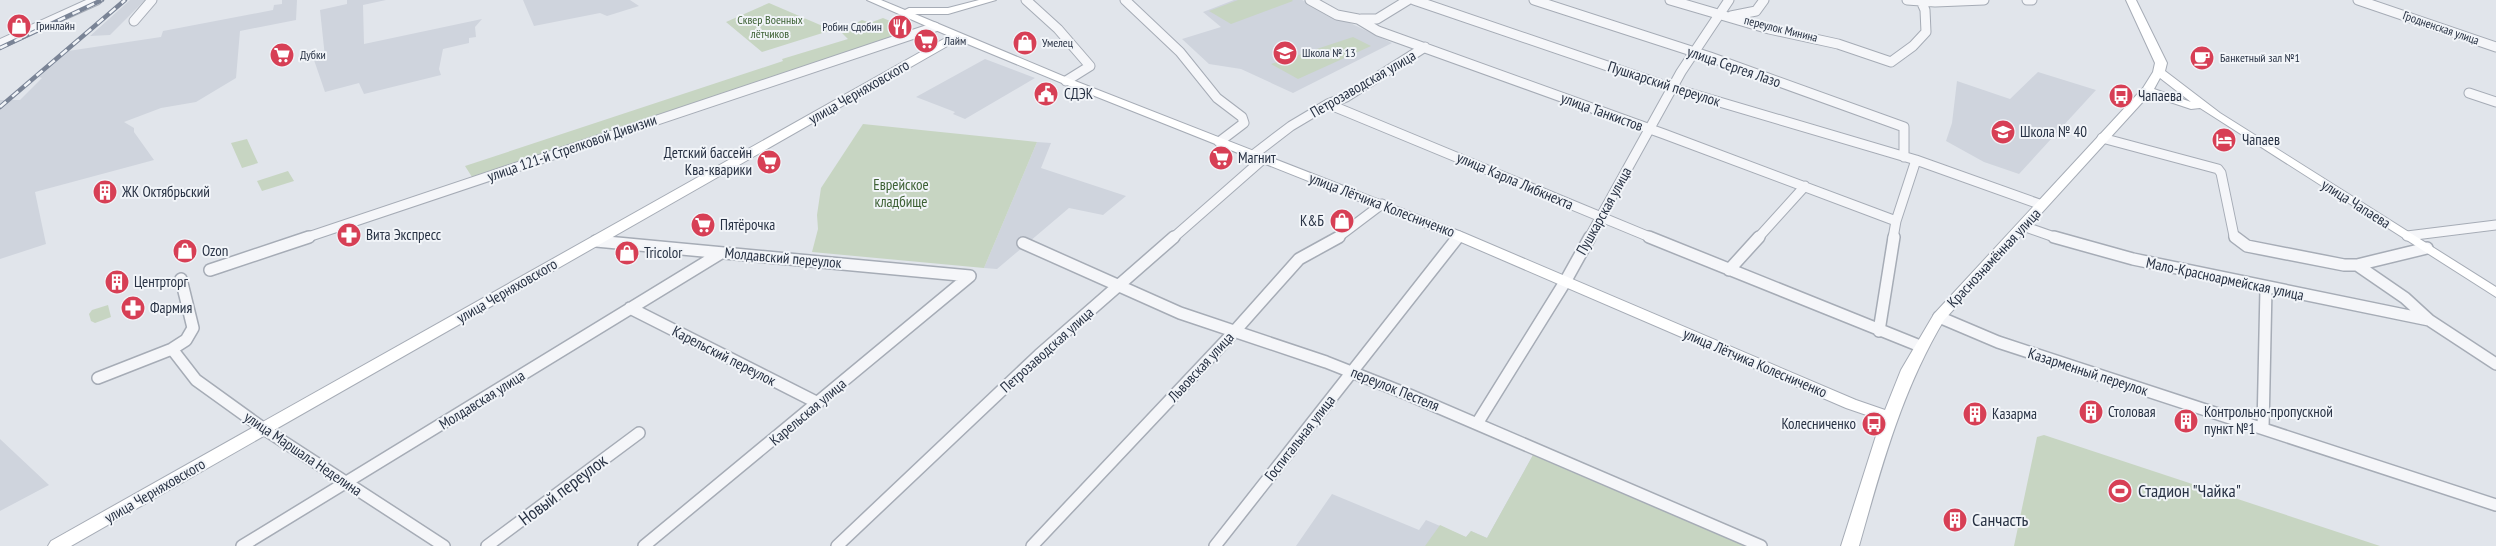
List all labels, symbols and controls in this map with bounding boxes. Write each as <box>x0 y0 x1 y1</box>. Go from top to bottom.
street label: Гродненская улица <box>2401 7 2481 48</box>
park label: Сквер Военных лётчиков <box>737 12 803 41</box>
street label: переулок Минина <box>1743 12 1820 45</box>
shop icon: Гринлайн <box>6 13 32 39</box>
restaurant icon: Робин Сдобин <box>887 14 913 40</box>
place label: Гринлайн <box>36 18 75 33</box>
place label: Робин Сдобин <box>822 19 882 34</box>
supermarket icon: Лайм <box>913 28 939 54</box>
shop icon: Умелец <box>1012 30 1038 56</box>
place label: Лайм <box>943 33 966 48</box>
place label: Умелец <box>1042 35 1074 50</box>
school or university icon: Школа № 13 <box>1272 40 1298 66</box>
supermarket icon: Дубки <box>269 42 295 68</box>
street label: улица Сергея Лазо <box>1685 42 1784 91</box>
place label: Школа № 13 <box>1302 45 1356 60</box>
cafe icon: Банкетный зал №1 <box>2189 45 2215 71</box>
street label: Петрозаводская улица <box>1306 46 1419 122</box>
place label: Дубки <box>300 47 326 62</box>
place label: Банкетный зал №1 <box>2220 50 2300 65</box>
street label: улица Черняховского <box>805 55 912 128</box>
street label: Пушкарский переулок <box>1605 56 1723 111</box>
public building icon: СДЭК <box>1033 81 1059 107</box>
bus stop icon: Чапаева <box>2108 83 2134 109</box>
place label: СДЭК <box>1064 84 1094 103</box>
place label: Чапаева <box>2138 86 2182 105</box>
street label: улица Танкистов <box>1558 88 1646 135</box>
street label: улица 121-й Стрелковой Дивизии <box>485 110 659 185</box>
school or university icon: Школа № 40 <box>1990 119 2016 145</box>
place label: Школа № 40 <box>2020 122 2087 141</box>
hotel icon: Чапаев <box>2211 127 2237 153</box>
place label: Чапаев <box>2242 130 2280 149</box>
place label: Детский бассейн Ква-кварики <box>664 143 752 179</box>
supermarket icon: Магнит <box>1208 145 1234 171</box>
street label: улица Карла Либкнехта <box>1454 147 1576 214</box>
place label: Магнит <box>1238 148 1276 167</box>
supermarket icon: Детский бассейн Ква-кварики <box>756 149 782 175</box>
street label: Пушкарская улица <box>1572 163 1636 258</box>
street label: улица Лётчика Колесниченко <box>1307 168 1458 241</box>
park label: Еврейское кладбище <box>873 175 929 211</box>
street label: улица Чапаева <box>2318 175 2394 232</box>
building icon: ЖК Октябрьский <box>92 179 118 205</box>
place label: ЖК Октябрьский <box>121 182 210 201</box>
street label: Краснознамённая улица <box>1943 204 2044 311</box>
shop icon: К&Б <box>1329 208 1355 234</box>
place label: К&Б <box>1300 211 1324 230</box>
supermarket icon: Пятёрочка <box>690 212 716 238</box>
place label: Пятёрочка <box>720 215 775 234</box>
pharmacy icon: Вита Экспресс <box>336 222 362 248</box>
place label: Вита Экспресс <box>366 225 442 244</box>
shop icon: Ozon <box>172 238 198 264</box>
shop icon: Tricolor <box>614 240 640 266</box>
place label: Ozon <box>202 241 228 260</box>
place label: Tricolor <box>644 243 683 262</box>
street label: Молдавский переулок <box>724 243 842 272</box>
street label: Мало-Красноармейская улица <box>2145 253 2306 305</box>
street label: улица Черняховского <box>453 254 560 327</box>
building icon: Центрторг <box>104 269 130 295</box>
place label: Центрторг <box>134 272 188 291</box>
pharmacy icon: Фармия <box>120 295 146 321</box>
place label: Фармия <box>150 298 192 317</box>
street label: Петрозаводская улица <box>996 303 1097 397</box>
street label: Карельский переулок <box>669 321 779 390</box>
street label: улица Лётчика Колесниченко <box>1680 324 1830 401</box>
street label: Львовская улица <box>1163 328 1238 406</box>
street label: Казарменный переулок <box>2026 343 2151 400</box>
street label: переулок Пестеля <box>1348 362 1442 415</box>
street label: Молдавская улица <box>435 366 528 433</box>
street label: Карельская улица <box>765 374 850 449</box>
street label: Госпитальная улица <box>1260 391 1339 484</box>
building icon: Столовая <box>2078 399 2104 425</box>
building icon: Казарма <box>1962 401 1988 427</box>
place label: Столовая <box>2108 402 2156 421</box>
place label: Контрольно-пропускной пункт №1 <box>2204 402 2333 438</box>
place label: Казарма <box>1992 404 2037 423</box>
street label: улица Маршала Неделина <box>241 407 366 500</box>
building icon: Контрольно-пропускной пункт №1 <box>2173 408 2199 434</box>
bus stop icon: Колесниченко <box>1861 411 1887 437</box>
place label: Колесниченко <box>1781 414 1856 433</box>
street label: Новый переулок <box>514 449 612 530</box>
street label: улица Черняховского <box>101 454 208 527</box>
sports icon: Стадион "Чайка" <box>2107 478 2133 504</box>
place label: Стадион "Чайка" <box>2138 479 2241 502</box>
building icon: Санчасть <box>1942 507 1968 533</box>
place label: Санчасть <box>1972 508 2029 531</box>

